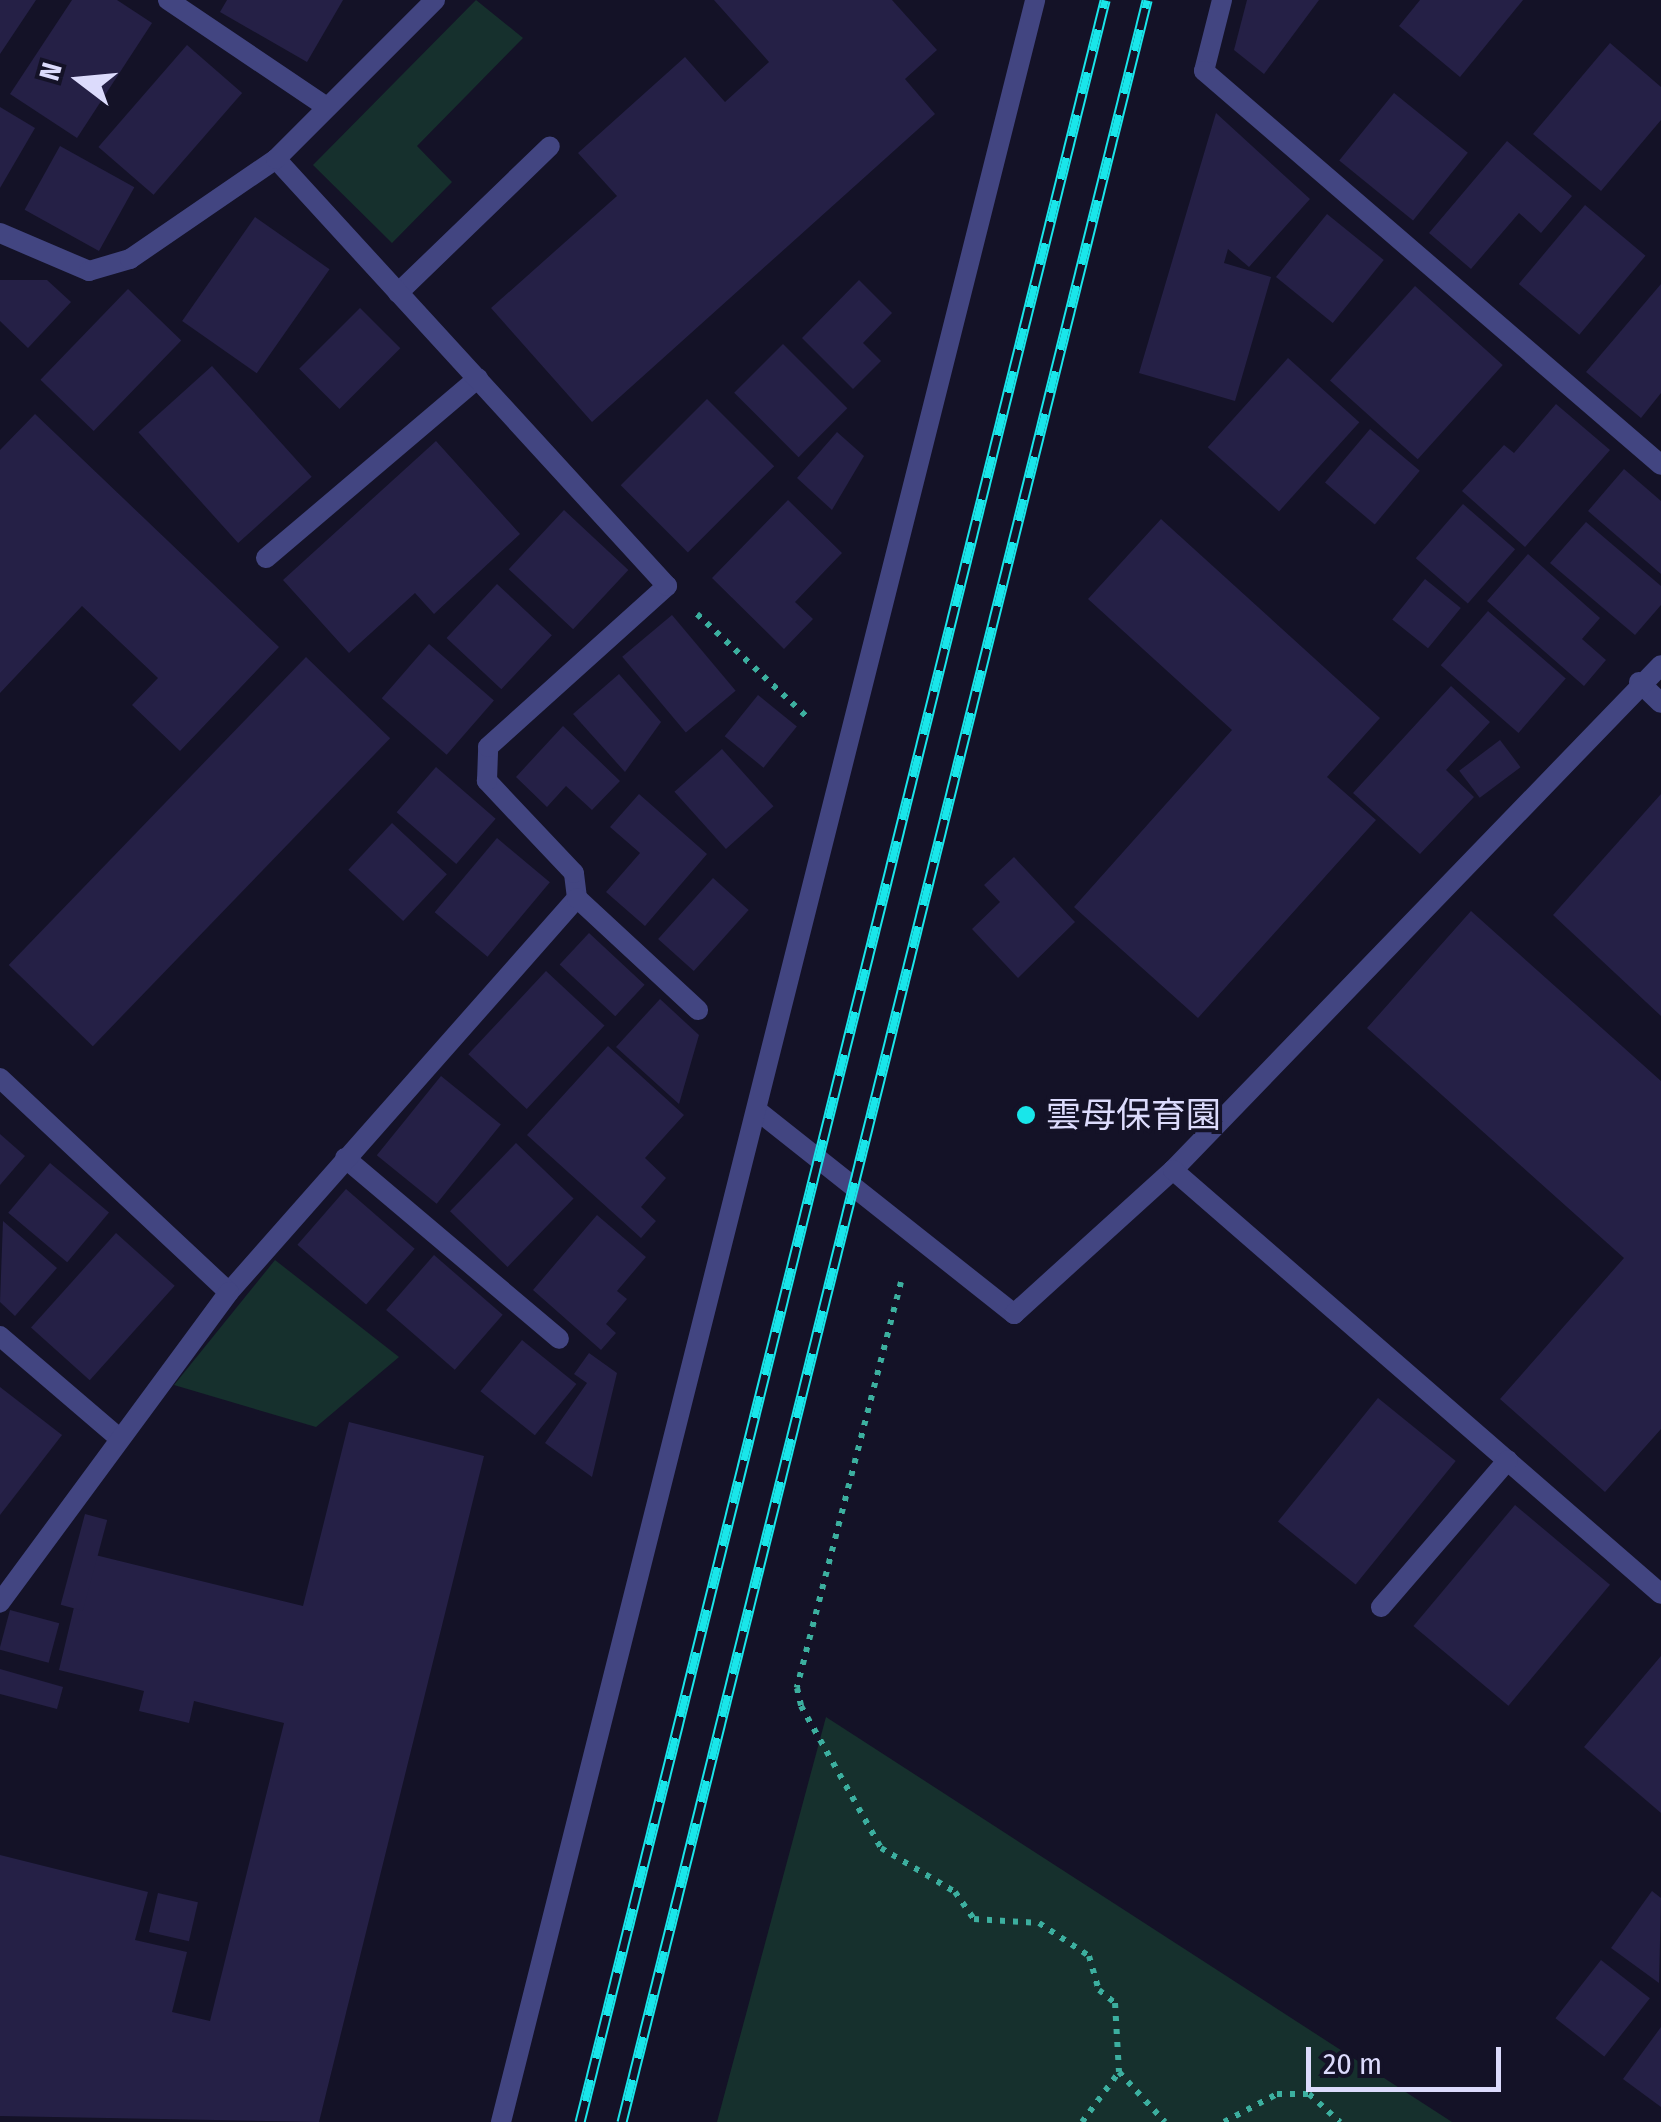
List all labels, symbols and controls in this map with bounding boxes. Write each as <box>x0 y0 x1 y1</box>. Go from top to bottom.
north arrow <box>30 30 130 130</box>
text: N <box>33 59 69 84</box>
place label: 雲母保育園 <box>1046 1094 1221 1136</box>
marker: 雲母保育園 <box>1015 1104 1037 1126</box>
scale bar <box>1311 2027 1506 2089</box>
text: 20 m <box>1323 2046 1382 2082</box>

